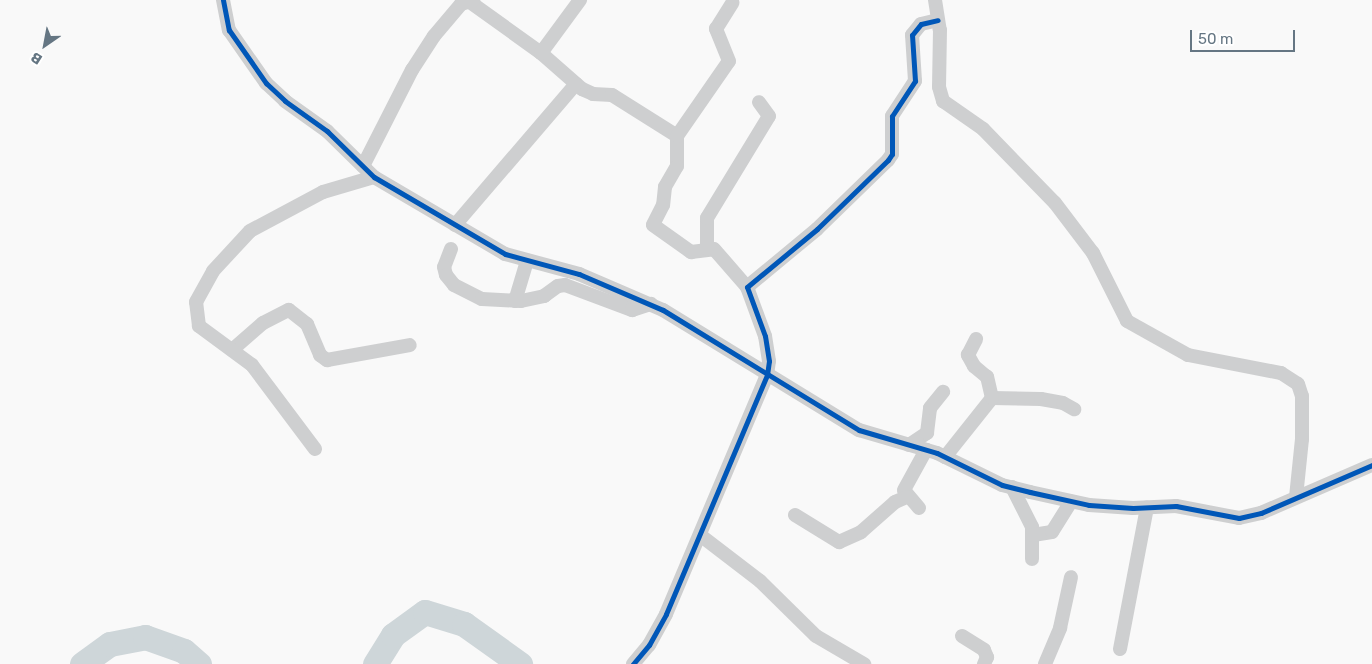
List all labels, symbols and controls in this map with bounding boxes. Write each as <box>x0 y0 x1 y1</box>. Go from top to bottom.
north arrow <box>20 20 70 70</box>
scale bar <box>1192 20 1297 52</box>
text: 50 m <box>1198 30 1233 48</box>
text: B <box>28 48 45 68</box>

